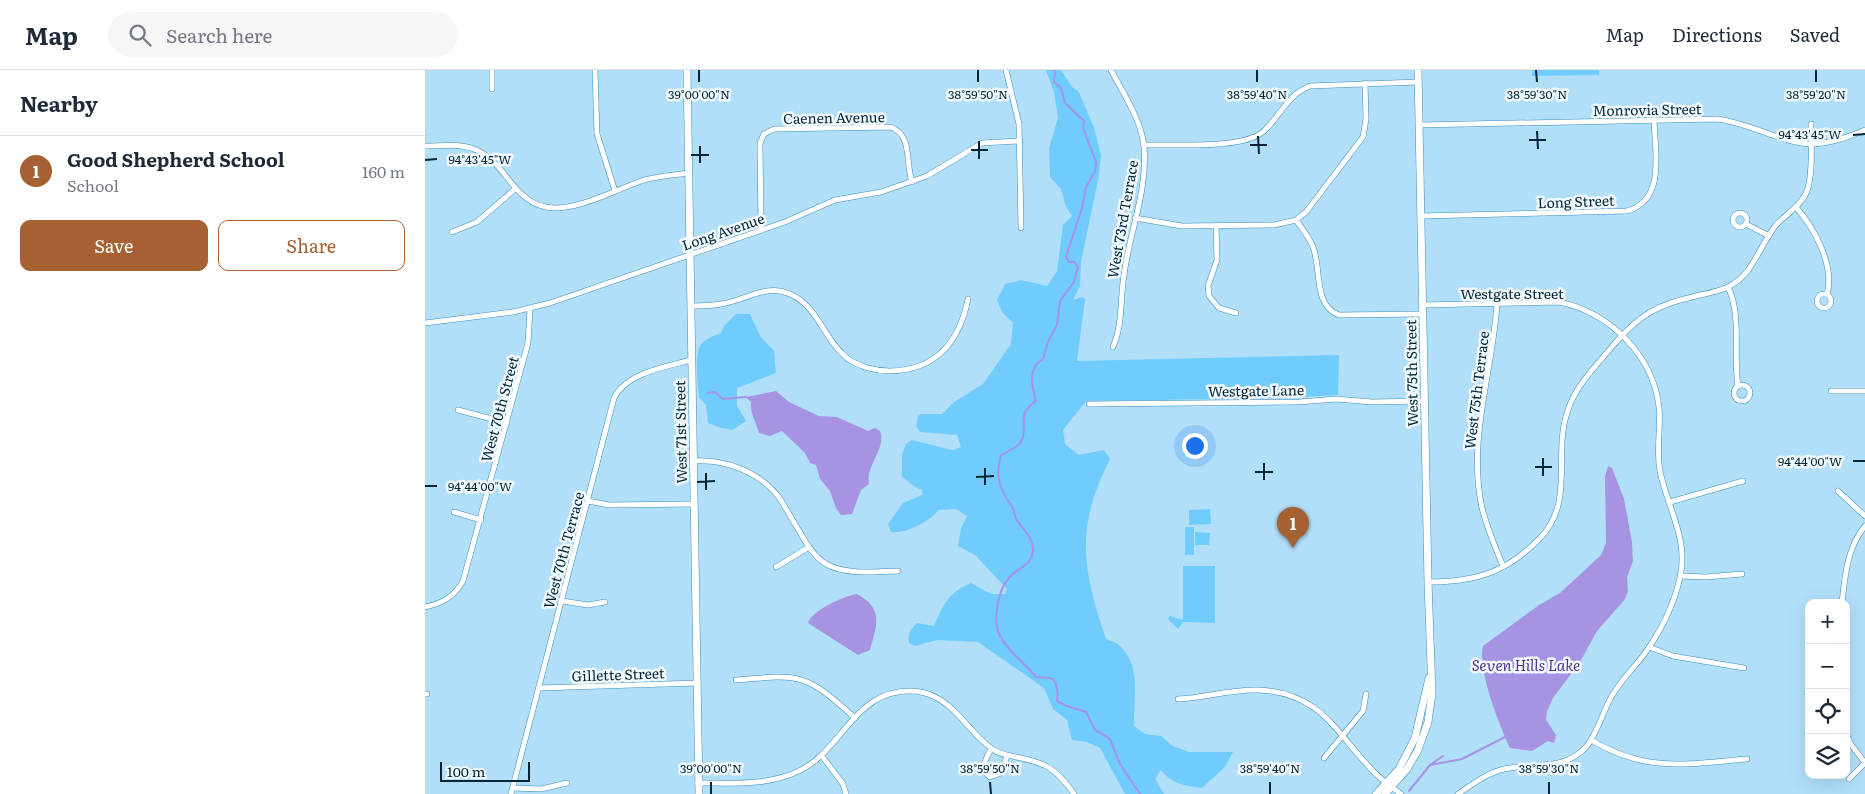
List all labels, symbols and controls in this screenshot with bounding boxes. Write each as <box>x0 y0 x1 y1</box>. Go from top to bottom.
search box <box>108 12 458 57</box>
text: Map <box>25 17 78 52</box>
icon: search <box>126 21 154 49</box>
text: Search here <box>166 21 272 49</box>
text: Map <box>1606 21 1644 48</box>
text: Directions <box>1672 21 1762 48</box>
text: Saved <box>1790 21 1840 48</box>
text: 39°00'00"N <box>668 85 730 103</box>
text: 38°59'50"N <box>948 85 1008 103</box>
text: 38°59'40"N <box>1227 85 1287 103</box>
text: 38°59'30"N <box>1507 85 1567 103</box>
text: 38°59'20"N <box>1786 85 1846 103</box>
text: Nearby <box>20 87 98 118</box>
street label: Monrovia Street <box>1592 98 1702 120</box>
street label: Caenen Avenue <box>783 106 885 128</box>
text: 94°43'45"W <box>1779 125 1841 143</box>
text: Good Shepherd School <box>67 145 285 173</box>
text: 94°43'45"W <box>449 150 511 168</box>
street label: West 73rd Terrace <box>1102 158 1142 280</box>
text: 1 <box>33 159 39 183</box>
text: 160 m <box>362 159 405 183</box>
text: School <box>67 173 119 197</box>
street label: Long Street <box>1537 190 1615 212</box>
street label: Long Avenue <box>679 208 767 254</box>
button: Save <box>20 220 208 271</box>
button: Share <box>218 220 405 271</box>
street label: Westgate Street <box>1460 283 1564 303</box>
street label: West 75th Street <box>1400 319 1422 427</box>
street label: West 75th Terrace <box>1459 330 1493 450</box>
street label: West 70th Street <box>475 354 523 464</box>
street label: Westgate Lane <box>1208 379 1304 401</box>
street label: West 71st Street <box>669 380 691 484</box>
your location <box>1182 433 1208 459</box>
text: 94°44'00"W <box>1778 452 1842 470</box>
text: 94°44'00"W <box>448 477 512 495</box>
street label: West 70th Terrace <box>538 489 588 611</box>
pin: 1 <box>1277 507 1309 548</box>
map controls <box>1805 599 1850 779</box>
button: + <box>1805 599 1850 644</box>
button: − <box>1805 644 1850 689</box>
water label: Seven Hills Lake <box>1472 653 1580 676</box>
street label: Gillette Street <box>571 662 665 686</box>
button: locate <box>1805 689 1850 734</box>
button: layers <box>1805 734 1850 779</box>
scale bar <box>440 759 530 782</box>
text: 39°00'00"N <box>680 759 742 777</box>
text: 38°59'50"N <box>960 759 1020 777</box>
text: 38°59'40"N <box>1240 759 1300 777</box>
text: 38°59'30"N <box>1519 759 1579 777</box>
text: 100 m <box>447 761 485 781</box>

